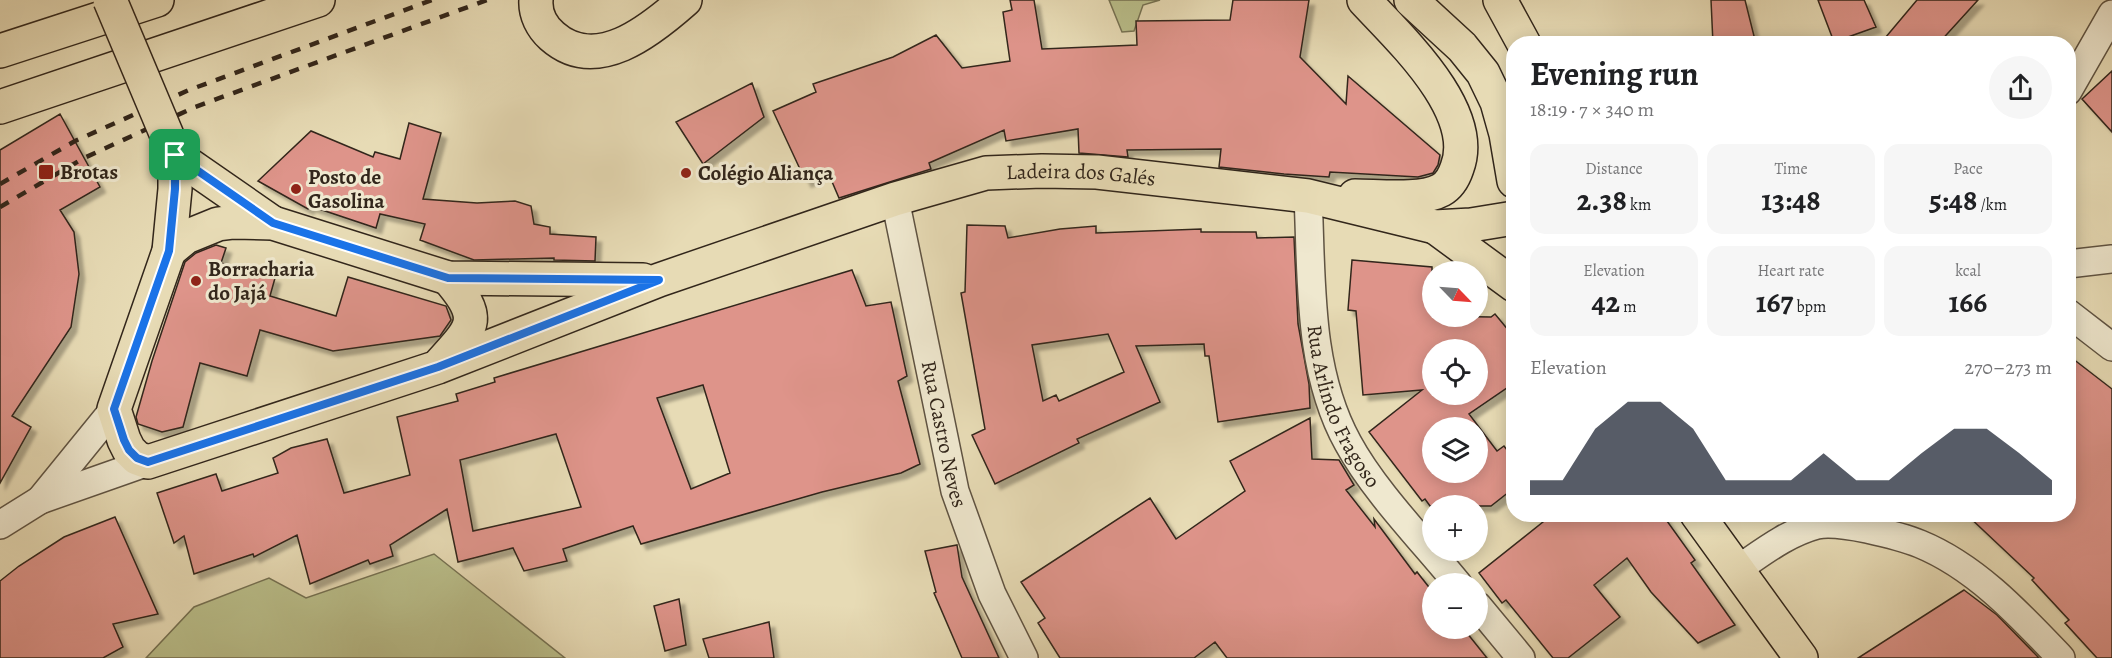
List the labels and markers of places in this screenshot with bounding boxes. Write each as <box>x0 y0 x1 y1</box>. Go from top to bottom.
pin <box>149 129 200 180</box>
place label: Brotas <box>60 158 118 186</box>
place label: Colégio Aliança <box>698 159 834 187</box>
marker: Brotas <box>37 163 55 181</box>
place label: Posto de Gasolina <box>308 163 386 215</box>
marker: Colégio Aliança <box>679 166 693 180</box>
marker: Posto de Gasolina <box>289 182 303 196</box>
place label: Borracharia do Jajá <box>208 255 315 307</box>
marker: Borracharia do Jajá <box>189 274 203 288</box>

